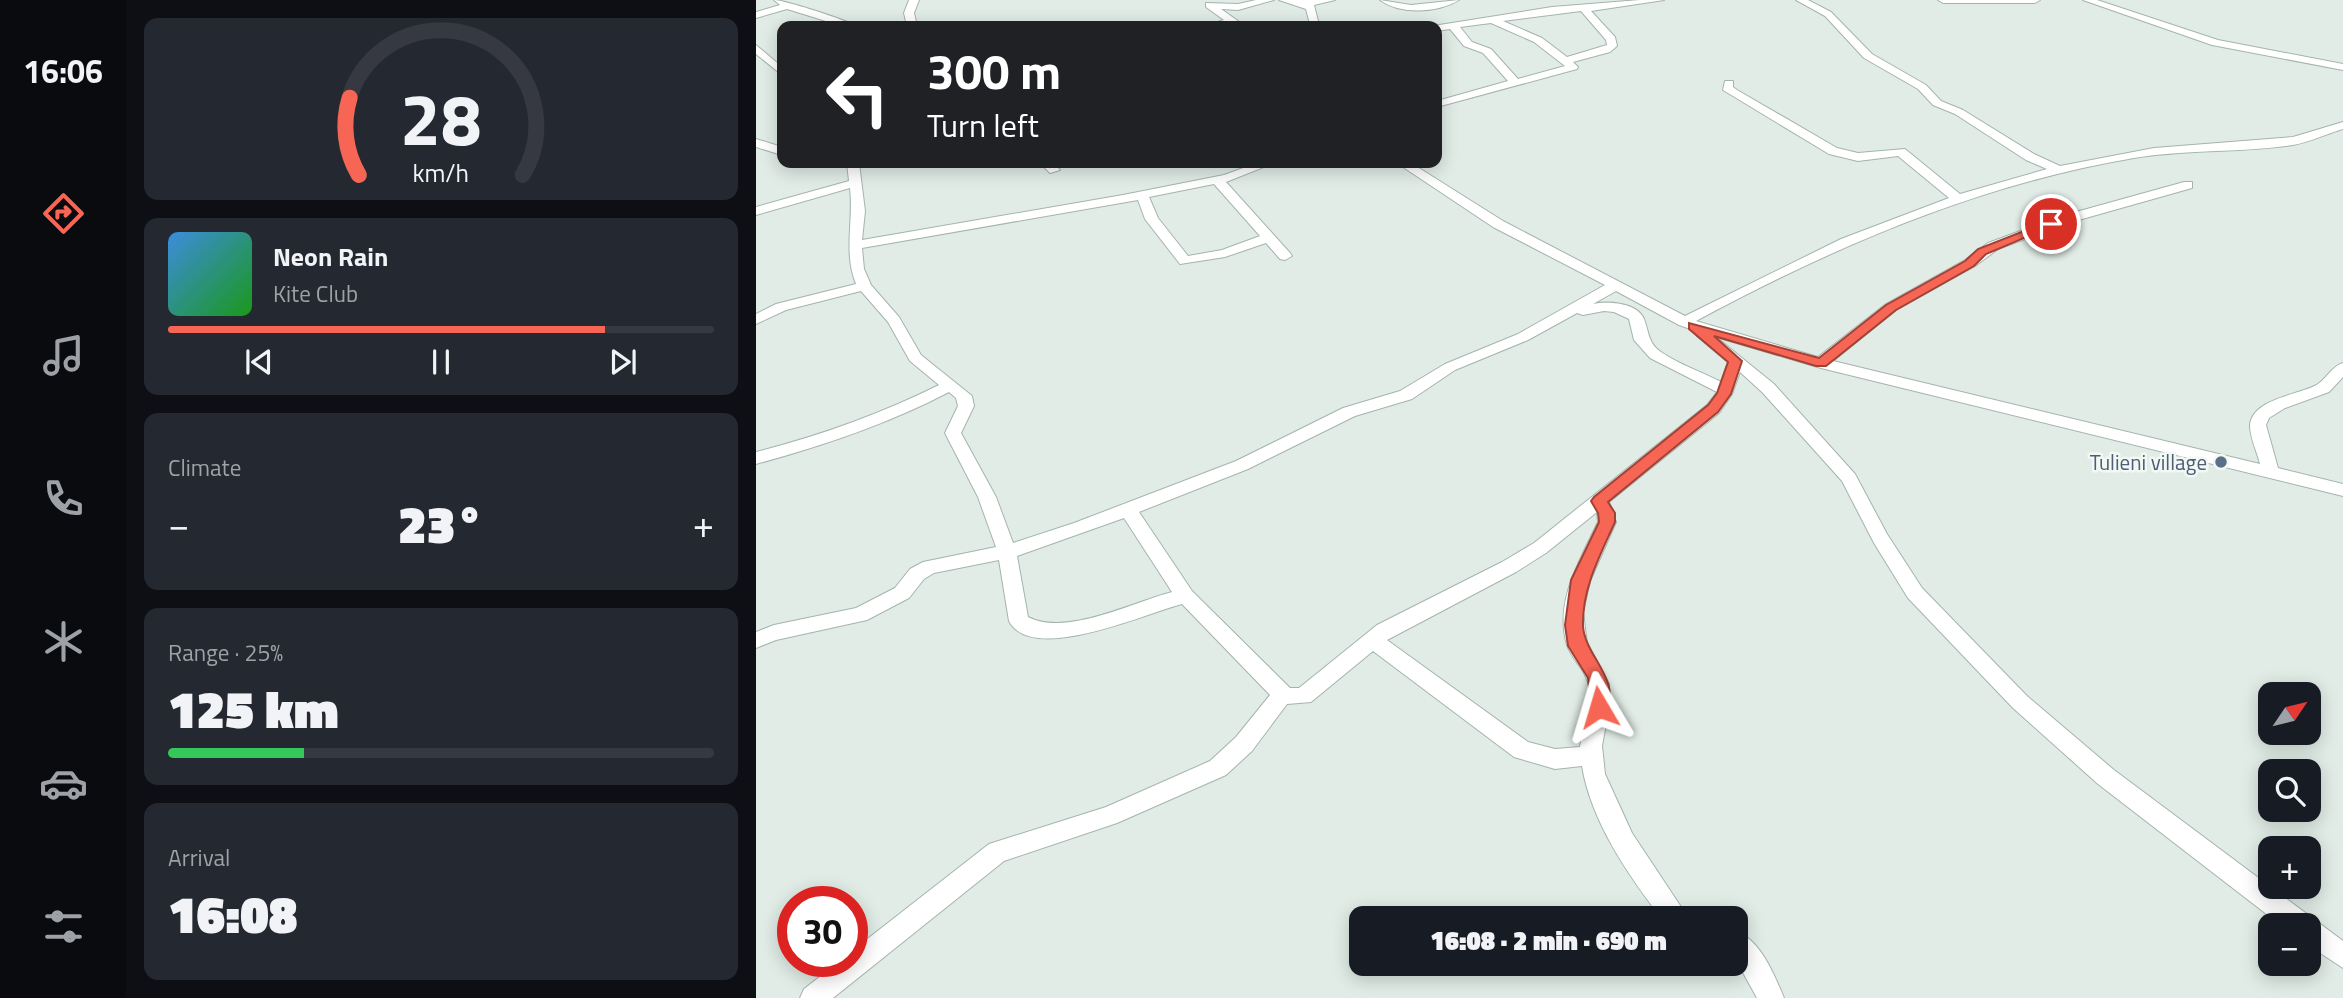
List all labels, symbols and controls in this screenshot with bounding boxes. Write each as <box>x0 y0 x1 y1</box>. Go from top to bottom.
text: 300 m <box>927 33 1061 108</box>
text: 16:06 <box>23 47 103 95</box>
icon: left <box>812 49 903 140</box>
text: 28 <box>400 63 482 173</box>
text: Turn left <box>927 101 1039 149</box>
text: km/h <box>413 154 469 192</box>
icon: directions <box>39 189 88 238</box>
pin <box>2021 194 2081 254</box>
icon: arrive <box>2032 205 2070 243</box>
text: Neon Rain <box>273 237 388 276</box>
text: Kite Club <box>273 276 358 311</box>
icon: music <box>39 331 88 380</box>
icon: previous <box>240 343 278 381</box>
icon: pause <box>422 343 460 381</box>
icon: next <box>604 343 642 381</box>
place label: Tulieni village <box>2090 446 2207 478</box>
text: Climate <box>168 450 241 485</box>
marker: Tulieni village <box>2213 454 2229 470</box>
icon: phone <box>39 474 88 523</box>
text: 23° <box>398 484 484 563</box>
text: − <box>168 495 189 553</box>
text: + <box>693 495 714 553</box>
icon: climate <box>39 617 88 666</box>
text: Range · 25% <box>168 635 283 670</box>
text: 125 km <box>168 669 339 748</box>
position arrow <box>1562 670 1636 744</box>
north arrow <box>2258 682 2320 746</box>
map controls <box>2258 682 2321 976</box>
icon: car <box>39 759 88 808</box>
button: search <box>2258 759 2321 822</box>
button: + <box>2258 836 2321 899</box>
text: Arrival <box>168 840 230 875</box>
text: 16:08 <box>168 874 297 953</box>
speed limit sign: 30 <box>777 886 868 977</box>
icon: filters <box>39 902 88 951</box>
button: − <box>2258 913 2321 976</box>
text: 16:08 · 2 min · 690 m <box>1430 921 1667 960</box>

